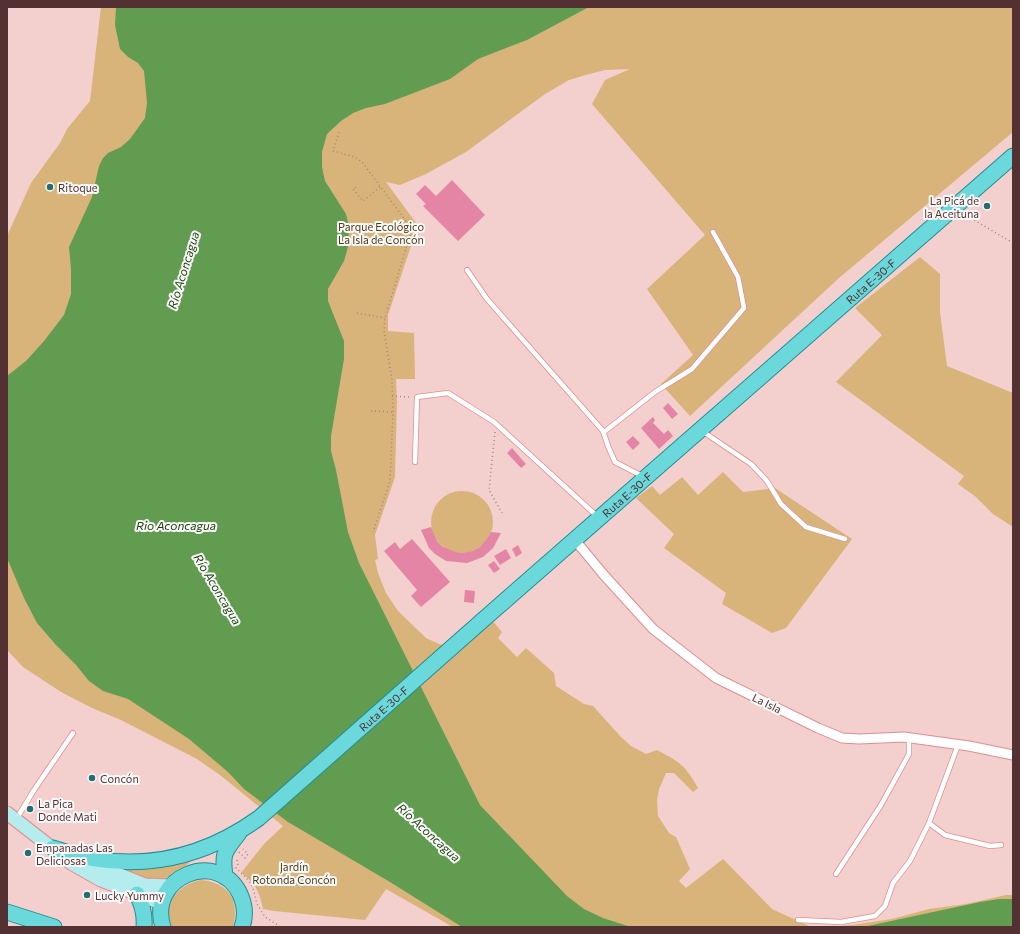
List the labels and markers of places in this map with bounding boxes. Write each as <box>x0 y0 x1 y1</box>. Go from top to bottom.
place label: Ritoque <box>58 181 98 194</box>
marker: Ritoque <box>45 182 55 192</box>
place label: La Picá de la Aceituna <box>924 194 979 220</box>
marker: La Picá de la Aceituna <box>982 201 992 211</box>
place label: Concón <box>100 772 139 785</box>
marker: Concón <box>87 773 97 783</box>
place label: La Pica Donde Mati <box>38 797 97 823</box>
marker: La Pica Donde Mati <box>25 804 35 814</box>
place label: Empanadas Las Deliciosas <box>36 841 113 867</box>
marker: Empanadas Las Deliciosas <box>23 848 33 858</box>
place label: Lucky Yummy <box>95 889 164 902</box>
marker: Lucky Yummy <box>82 890 92 900</box>

